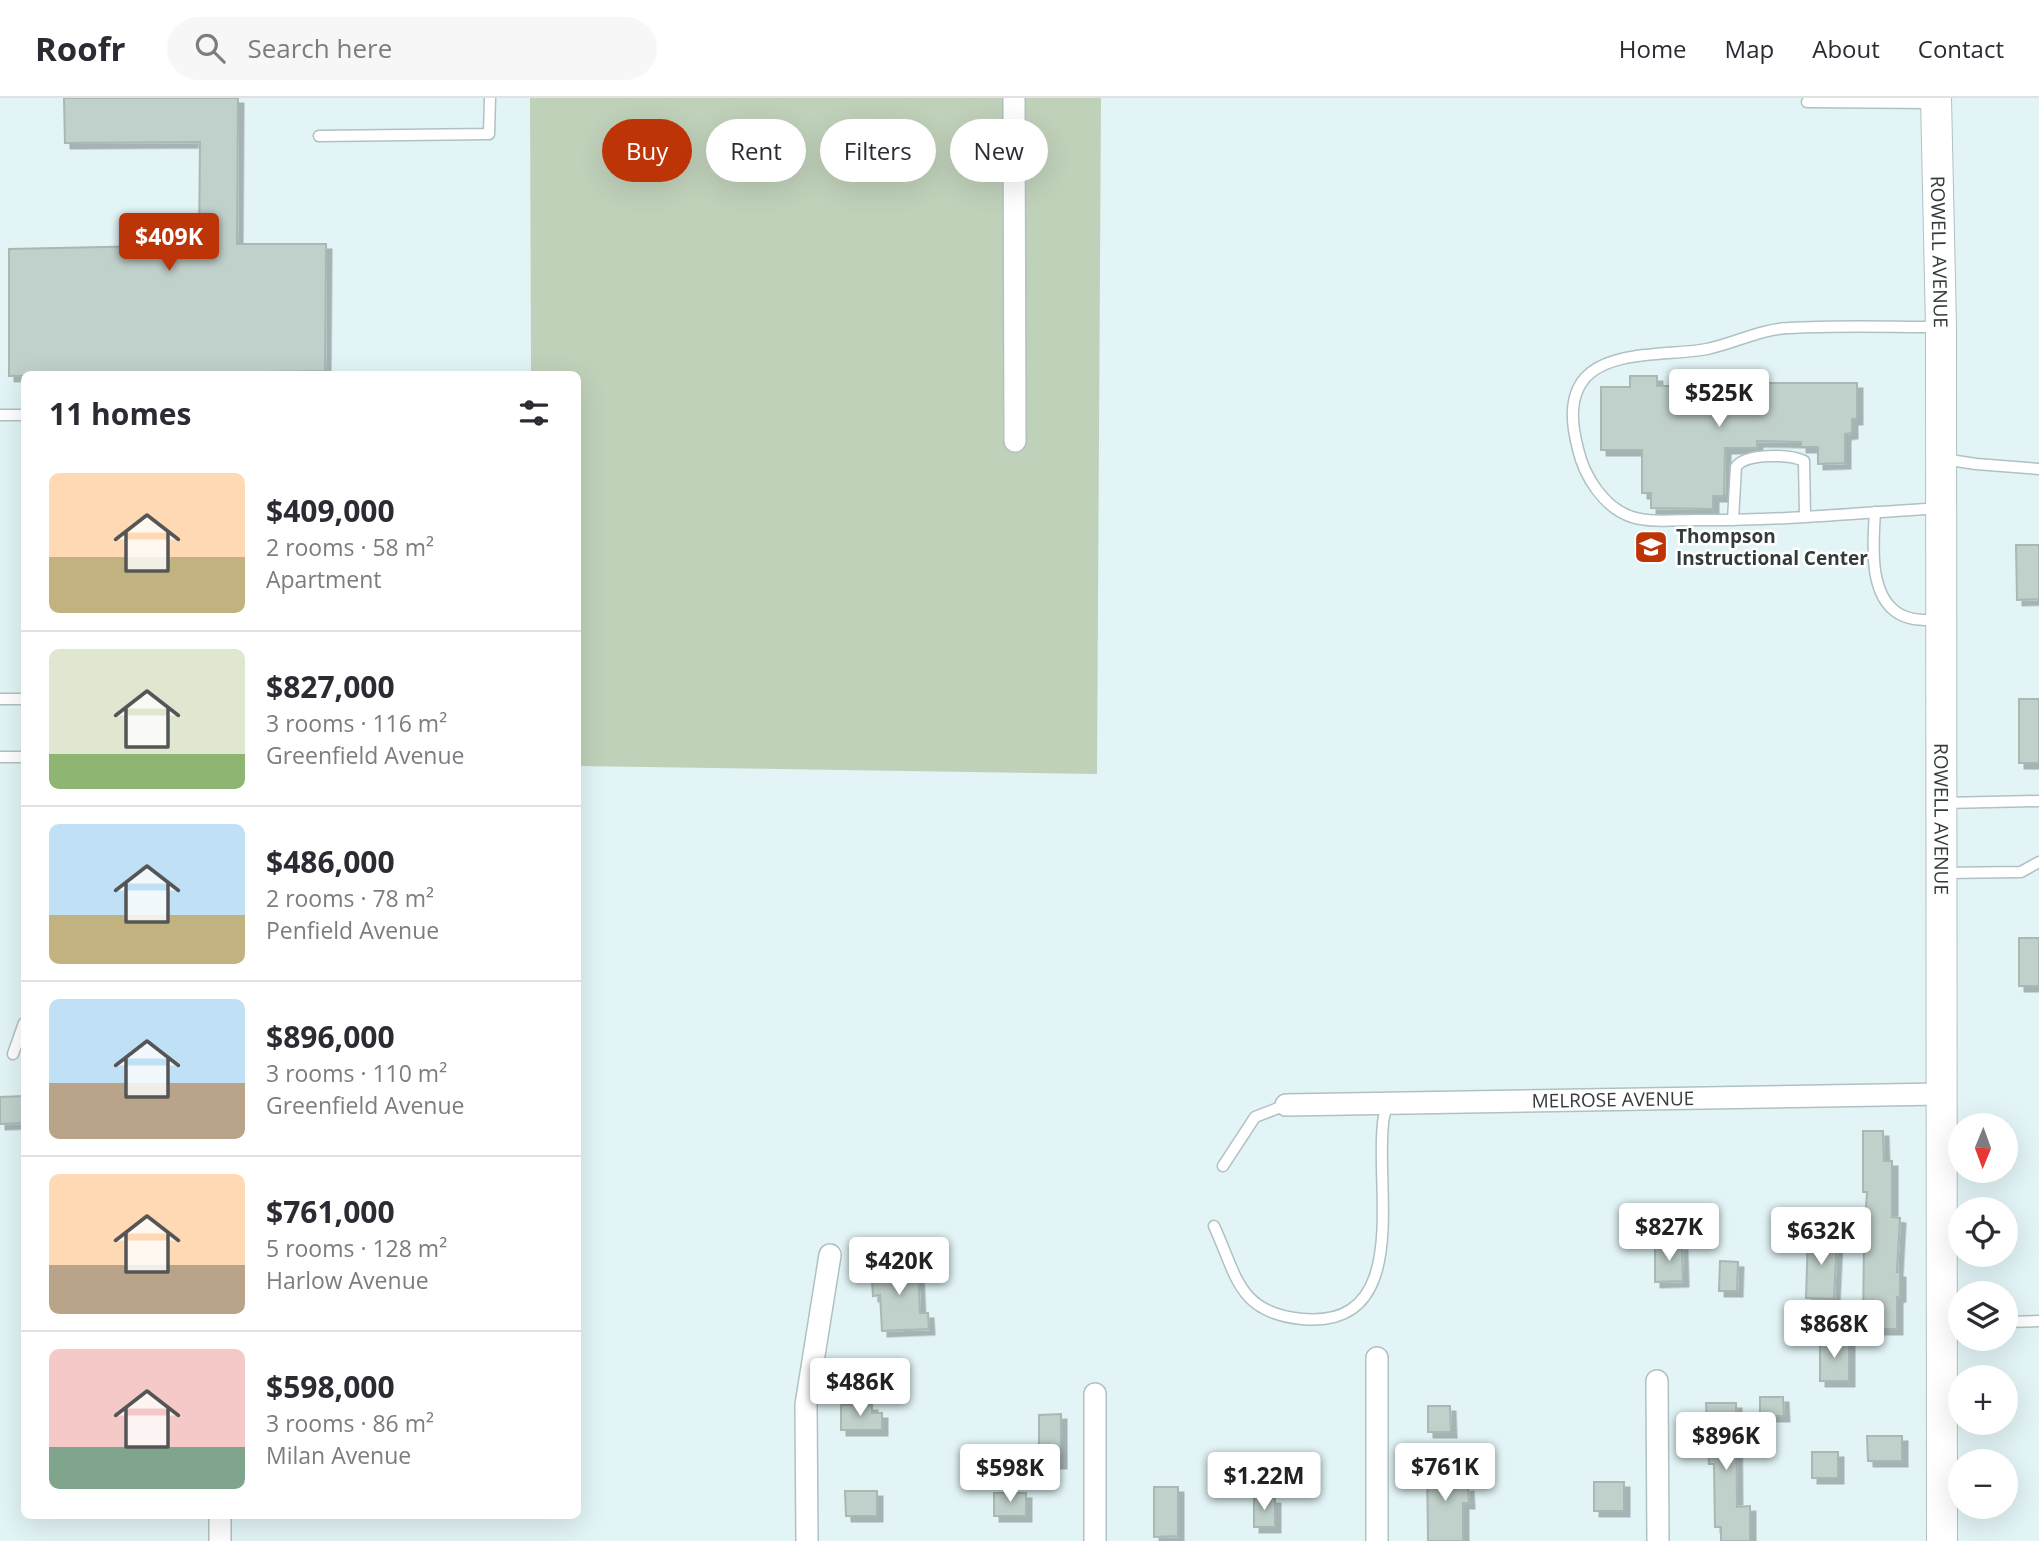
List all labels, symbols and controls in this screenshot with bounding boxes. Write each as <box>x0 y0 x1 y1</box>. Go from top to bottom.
search box <box>167 17 657 80</box>
text: Roofr <box>35 26 125 71</box>
icon: search <box>191 29 229 67</box>
text: Search here <box>247 30 392 66</box>
text: Home <box>1619 32 1687 65</box>
text: Map <box>1725 32 1774 65</box>
text: About <box>1812 32 1880 65</box>
text: Contact <box>1918 32 2004 65</box>
chip: Buy <box>602 119 692 182</box>
chip: Rent <box>706 119 806 182</box>
chip: Filters <box>820 119 936 182</box>
chip: New <box>950 119 1048 182</box>
street label: ROWELL AVENUE <box>1925 176 1954 328</box>
pin: $409K <box>120 214 218 273</box>
text: $409K <box>135 220 203 252</box>
pin: $525K <box>1670 370 1768 429</box>
text: $525K <box>1685 376 1753 408</box>
text: 11 homes <box>49 393 192 434</box>
icon: filters <box>515 394 553 432</box>
text: $409,000 <box>266 490 395 531</box>
icon: home <box>105 501 189 585</box>
place label: Thompson Instructional Center <box>1676 523 1868 571</box>
school or university icon: Thompson Instructional Center <box>1632 528 1670 566</box>
text: 2 rooms · 58 m² <box>266 531 434 563</box>
text: Apartment <box>266 563 382 595</box>
text: $827,000 <box>266 666 395 707</box>
icon: home <box>105 677 189 761</box>
text: 3 rooms · 116 m² <box>266 707 447 739</box>
text: Greenfield Avenue <box>266 739 464 771</box>
street label: ROWELL AVENUE <box>1928 743 1954 895</box>
text: $486,000 <box>266 841 395 882</box>
icon: home <box>105 852 189 936</box>
text: 2 rooms · 78 m² <box>266 882 434 914</box>
text: Penfield Avenue <box>266 914 439 946</box>
text: $896,000 <box>266 1016 395 1057</box>
icon: home <box>105 1027 189 1111</box>
text: 3 rooms · 110 m² <box>266 1057 447 1089</box>
street label: MELROSE AVENUE <box>1531 1085 1694 1114</box>
text: Greenfield Avenue <box>266 1089 464 1121</box>
north arrow <box>1948 1113 2018 1183</box>
map controls <box>1948 1113 2018 1519</box>
text: $761,000 <box>266 1191 395 1232</box>
button: locate <box>1948 1197 2018 1267</box>
icon: home <box>105 1202 189 1286</box>
pin: $827K <box>1620 1204 1718 1263</box>
pin: $632K <box>1772 1208 1870 1267</box>
text: $827K <box>1635 1210 1703 1242</box>
text: $632K <box>1787 1214 1855 1246</box>
text: 5 rooms · 128 m² <box>266 1232 447 1264</box>
pin: $420K <box>850 1238 948 1297</box>
text: $420K <box>865 1244 933 1276</box>
text: Harlow Avenue <box>266 1264 429 1296</box>
button: layers <box>1948 1281 2018 1351</box>
pin: $868K <box>1785 1300 1883 1360</box>
text: $868K <box>1800 1307 1868 1339</box>
pin: $486K <box>811 1358 909 1418</box>
text: $486K <box>826 1365 894 1397</box>
button: + <box>1948 1365 2018 1435</box>
text: $598,000 <box>266 1366 395 1407</box>
icon: home <box>105 1377 189 1461</box>
text: 3 rooms · 86 m² <box>266 1407 434 1439</box>
pin: $896K <box>1677 1412 1775 1472</box>
text: $896K <box>1692 1419 1760 1451</box>
text: Milan Avenue <box>266 1439 411 1471</box>
pin: $598K <box>961 1444 1059 1504</box>
pin: $761K <box>1396 1444 1494 1503</box>
button: − <box>1948 1449 2018 1519</box>
text: $761K <box>1411 1450 1479 1482</box>
text: $598K <box>976 1451 1044 1483</box>
pin: $1.22M <box>1207 1452 1321 1512</box>
text: $1.22M <box>1224 1459 1304 1491</box>

